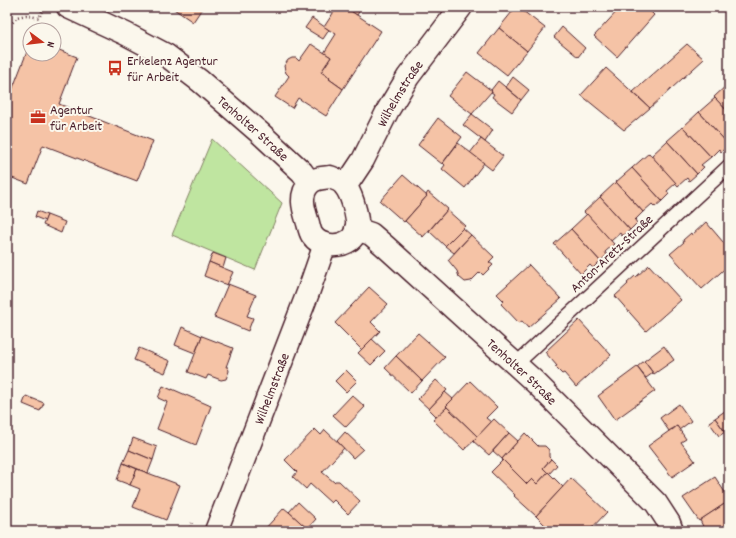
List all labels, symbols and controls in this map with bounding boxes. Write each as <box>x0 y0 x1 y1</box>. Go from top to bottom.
north arrow <box>22 22 62 62</box>
text: N <box>41 39 58 49</box>
place label: Erkelenz Agentur für Arbeit <box>127 52 219 88</box>
street label: Wilhelmstraße <box>373 57 429 131</box>
bus stop icon: Erkelenz Agentur für Arbeit <box>106 59 124 77</box>
street label: Tenholter Straße <box>212 92 292 167</box>
place label: Agentur für Arbeit <box>50 101 102 137</box>
office icon: Agentur für Arbeit <box>29 108 47 126</box>
street label: Anton-Aretz-Straße <box>566 211 658 298</box>
street label: Tenholter Straße <box>481 335 561 410</box>
street label: Wilhelmstraße <box>250 350 296 428</box>

